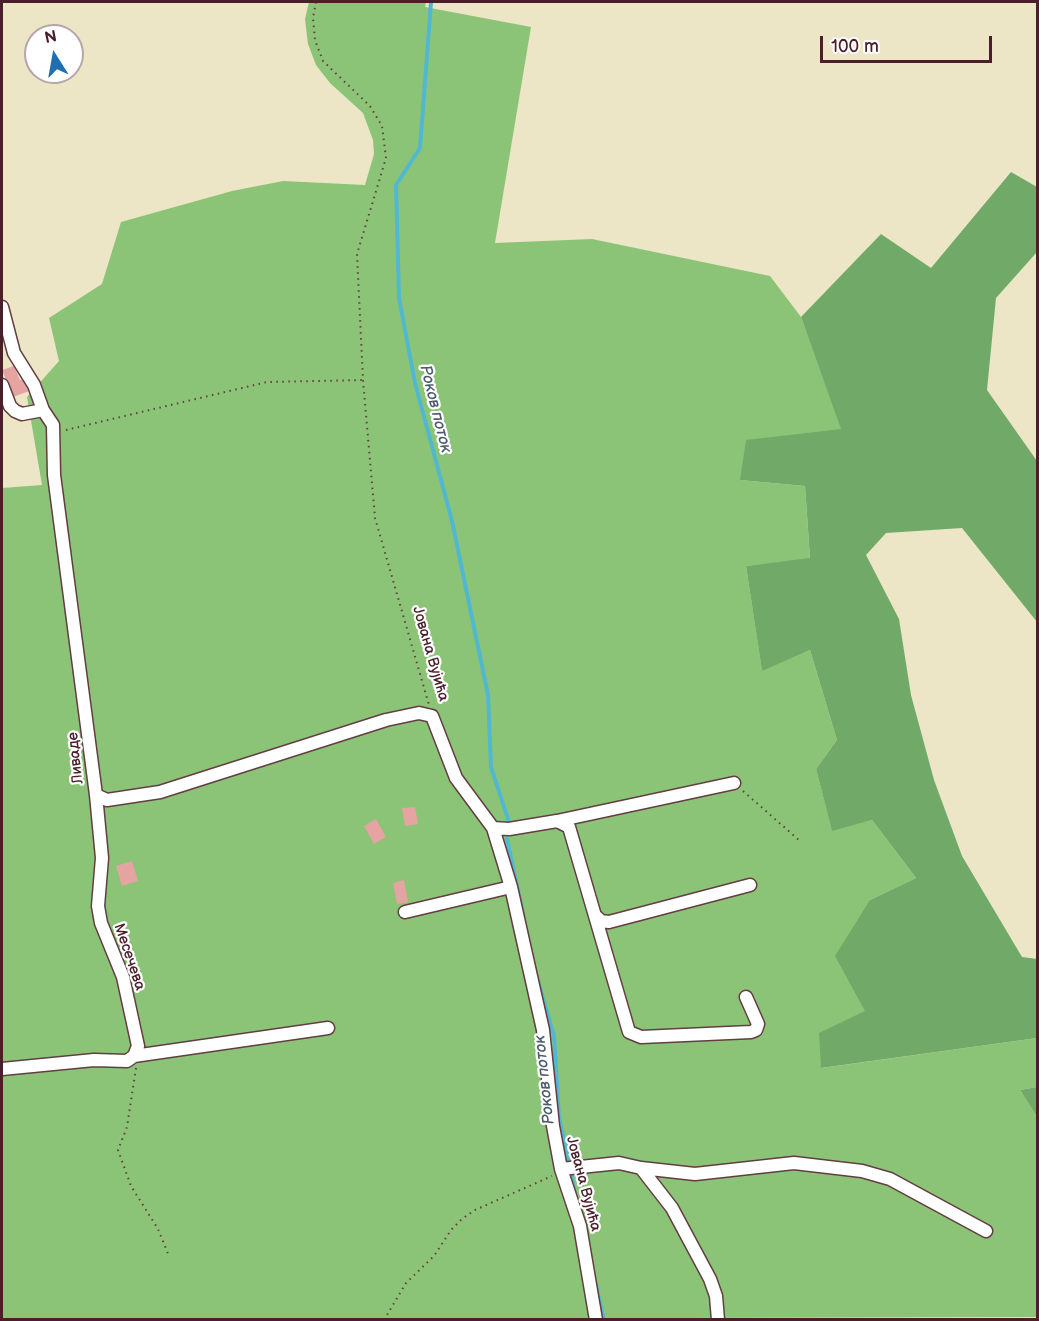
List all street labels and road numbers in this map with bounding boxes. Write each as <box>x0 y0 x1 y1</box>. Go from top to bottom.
street label: Јована Вујића <box>408 605 452 703</box>
street label: Ливаде <box>64 731 88 785</box>
street label: Месечева <box>109 921 149 993</box>
street label: Јована Вујића <box>562 1135 604 1233</box>

